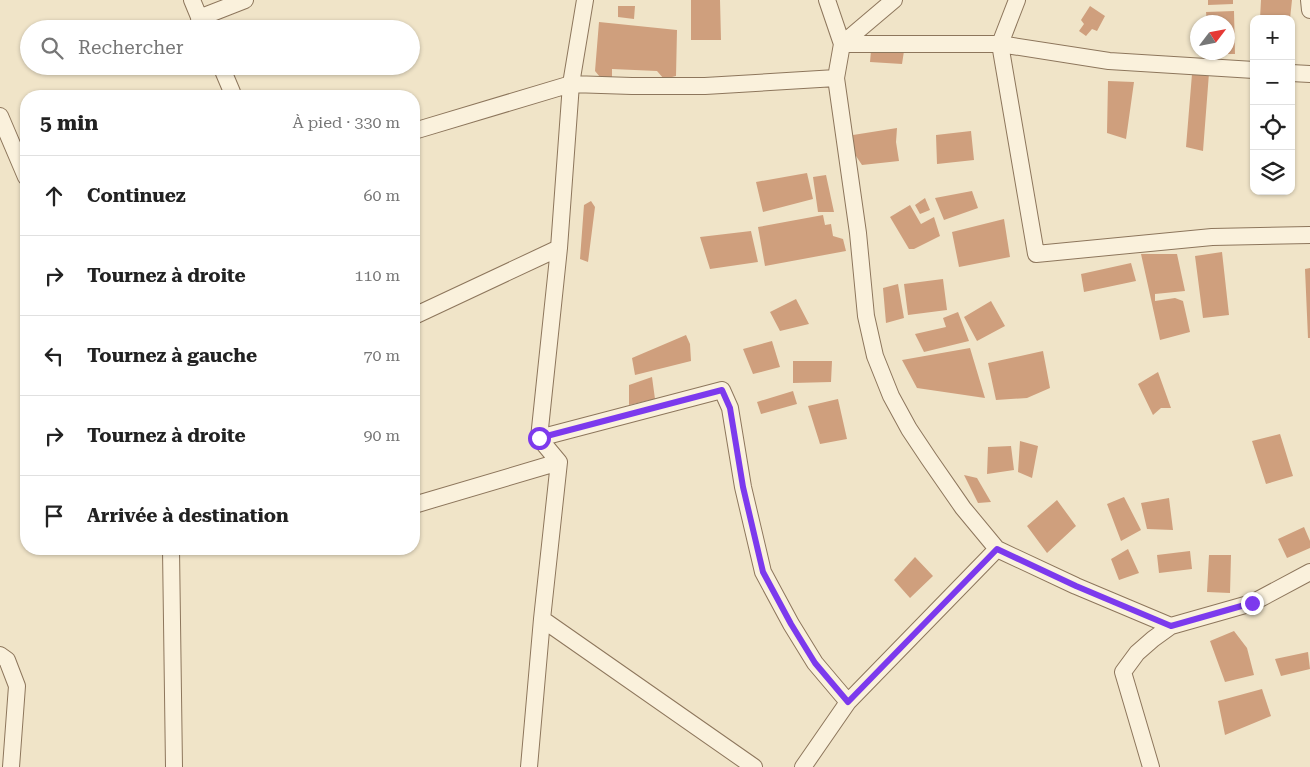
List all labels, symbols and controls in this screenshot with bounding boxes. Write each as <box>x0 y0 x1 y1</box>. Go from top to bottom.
north arrow <box>1190 15 1235 60</box>
map controls <box>1250 15 1295 195</box>
button: + <box>1250 15 1295 60</box>
search box <box>20 20 420 75</box>
icon: search <box>38 34 66 62</box>
text: Rechercher <box>78 36 184 59</box>
button: − <box>1250 60 1295 105</box>
button: locate <box>1250 105 1295 150</box>
text: 5 min <box>40 111 98 135</box>
text: À pied · 330 m <box>292 113 400 132</box>
button: layers <box>1250 150 1295 195</box>
icon: ahead <box>40 182 68 210</box>
text: Continuez <box>87 184 186 207</box>
text: 60 m <box>363 186 400 205</box>
icon: right <box>40 262 68 290</box>
text: Tournez à droite <box>87 264 246 287</box>
text: 110 m <box>354 266 400 285</box>
icon: left <box>40 342 68 370</box>
text: Tournez à gauche <box>87 344 257 367</box>
text: 70 m <box>363 346 400 365</box>
icon: right <box>40 422 68 450</box>
text: Tournez à droite <box>87 424 246 447</box>
text: 90 m <box>363 426 400 445</box>
route start <box>528 427 551 450</box>
icon: arrive <box>40 502 68 530</box>
text: Arrivée à destination <box>87 504 289 527</box>
route end <box>1241 592 1264 615</box>

